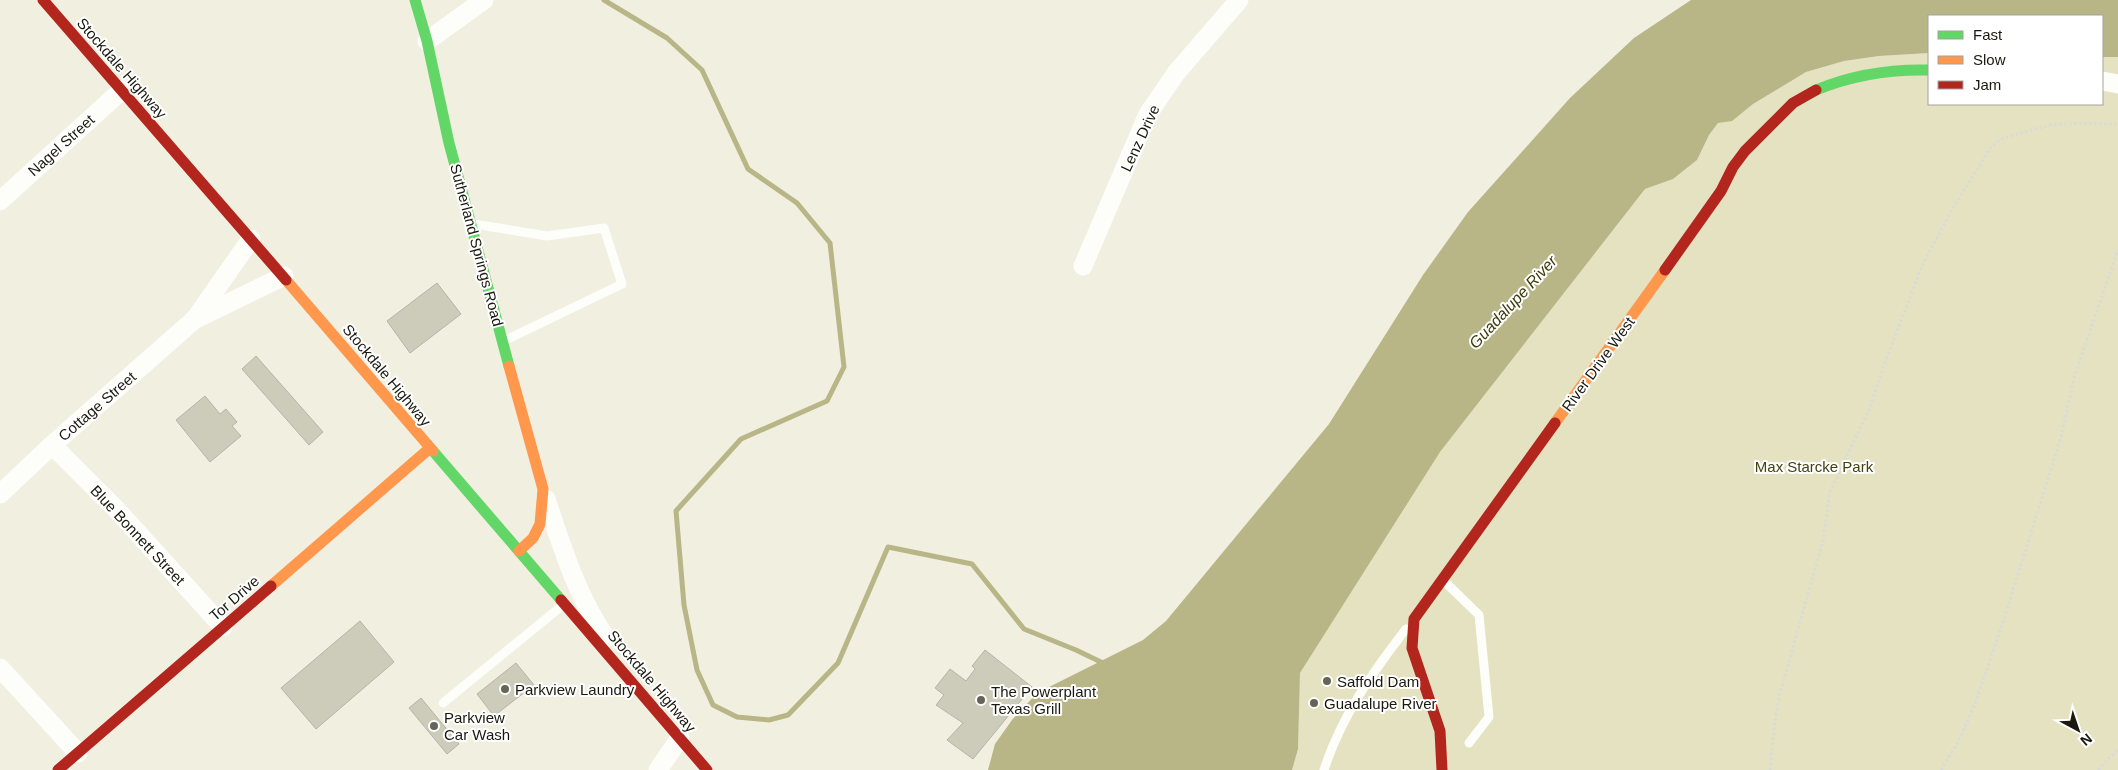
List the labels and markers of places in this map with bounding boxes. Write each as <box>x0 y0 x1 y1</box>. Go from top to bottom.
place label: Saffold Dam <box>1337 673 1419 690</box>
marker: Saffold Dam <box>1321 675 1333 687</box>
place label: Parkview Laundry <box>515 681 635 698</box>
marker: Parkview Laundry <box>499 683 511 695</box>
place label: The Powerplant Texas Grill <box>991 683 1097 717</box>
marker: The Powerplant Texas Grill <box>975 694 987 706</box>
place label: Guadalupe River <box>1324 695 1437 712</box>
marker: Guadalupe River <box>1308 697 1320 709</box>
place label: Parkview Car Wash <box>444 709 510 743</box>
marker: Parkview Car Wash <box>428 720 440 732</box>

